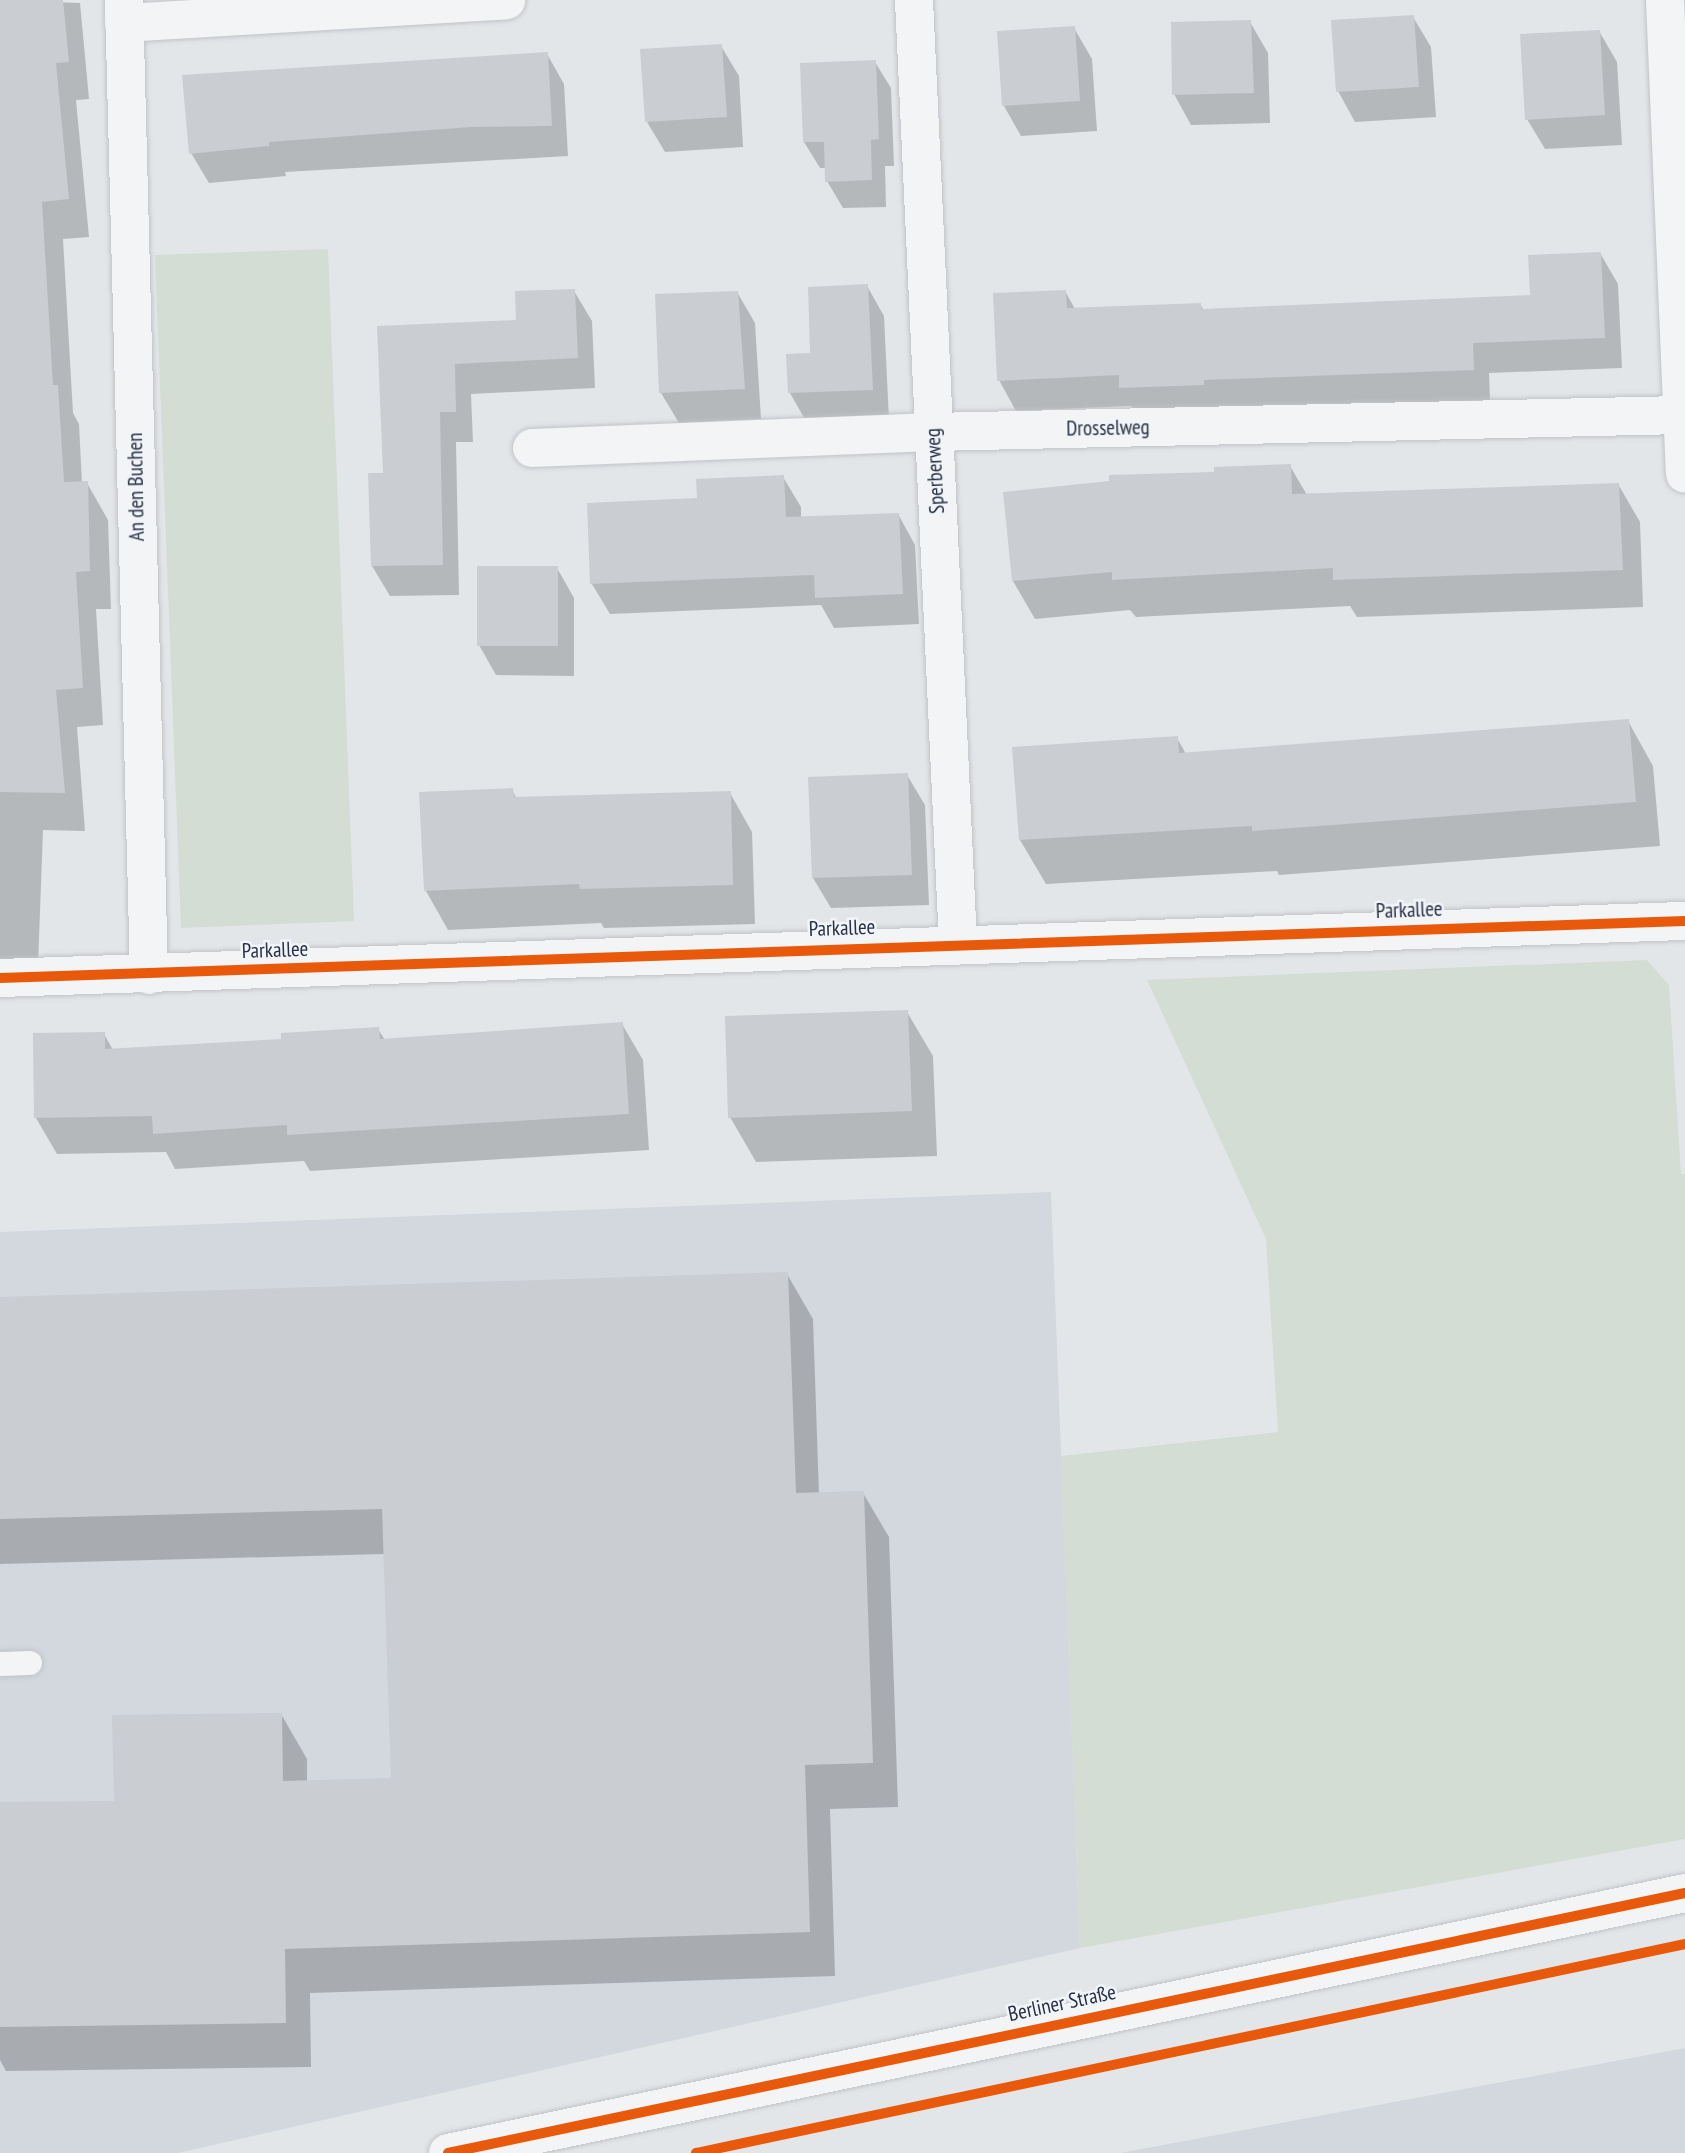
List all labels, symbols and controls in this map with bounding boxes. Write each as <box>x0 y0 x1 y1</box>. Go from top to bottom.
street label: Drosselweg <box>1066 415 1150 441</box>
street label: Sperberweg <box>920 427 950 515</box>
street label: An den Buchen <box>122 432 150 542</box>
street label: Parkallee <box>1375 896 1443 924</box>
street label: Parkallee <box>808 914 876 942</box>
street label: Parkallee <box>241 936 309 964</box>
street label: Berliner Straße <box>1006 1979 1118 2027</box>

